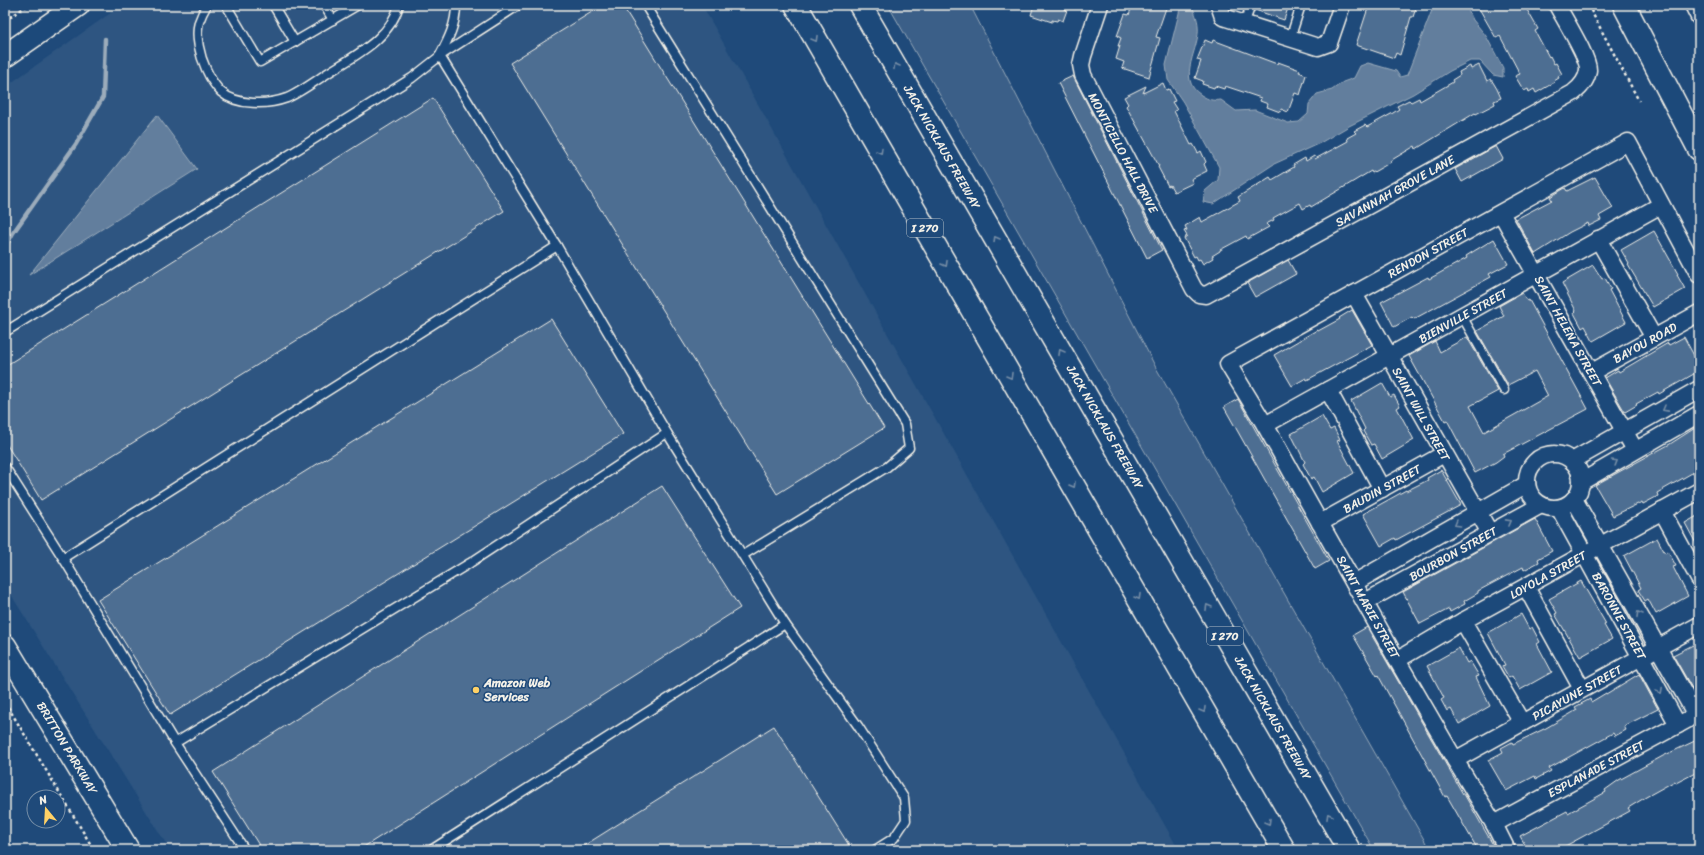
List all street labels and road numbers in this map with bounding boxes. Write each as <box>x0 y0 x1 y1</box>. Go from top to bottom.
street label: JACK NICKLAUS FREEWAY <box>897 80 987 214</box>
street label: MONTICELLO HALL DRIVE <box>1082 89 1165 219</box>
street label: SAVANNAH GROVE LANE <box>1331 148 1460 233</box>
road number: I 270 <box>907 219 943 237</box>
street label: RENDON STREET <box>1384 221 1473 284</box>
street label: SAINT HELENA STREET <box>1528 271 1608 392</box>
street label: BIENVILLE STREET <box>1414 282 1512 350</box>
street label: BAYOU ROAD <box>1609 316 1682 370</box>
street label: JACK NICKLAUS FREEWAY <box>1060 360 1150 494</box>
street label: SAINT WILL STREET <box>1386 363 1457 466</box>
street label: BAUDIN STREET <box>1339 458 1426 520</box>
street label: BOURBON STREET <box>1405 520 1502 587</box>
street label: LOYOLA STREET <box>1505 544 1592 605</box>
street label: SAINT MARIE STREET <box>1330 551 1406 664</box>
street label: BARONNE STREET <box>1586 568 1653 665</box>
road number: I 270 <box>1207 627 1243 645</box>
street label: JACK NICKLAUS FREEWAY <box>1228 651 1318 785</box>
street label: PICAYUNE STREET <box>1528 659 1627 727</box>
street label: BRITTON PARKWAY <box>31 697 104 800</box>
street label: ESPLANADE STREET <box>1543 734 1649 804</box>

